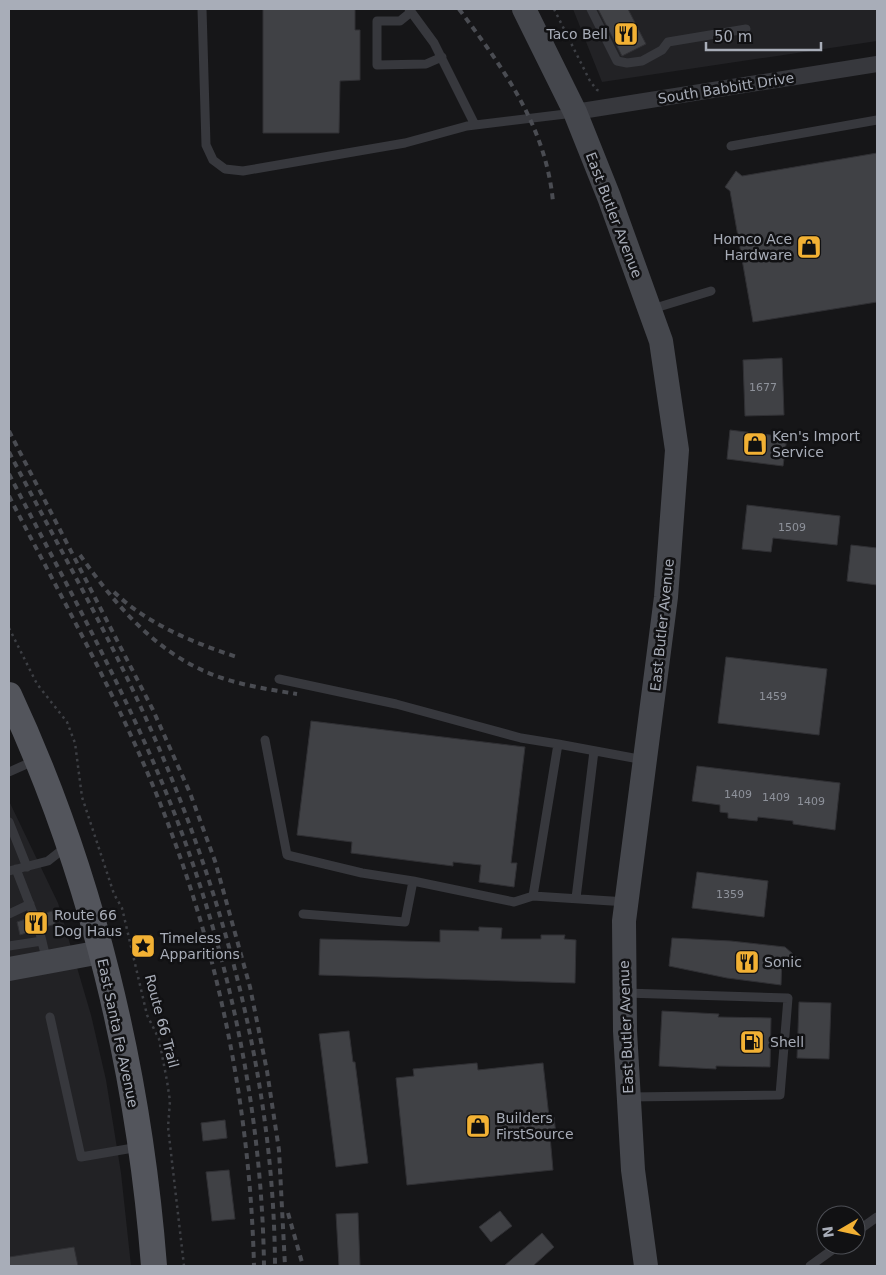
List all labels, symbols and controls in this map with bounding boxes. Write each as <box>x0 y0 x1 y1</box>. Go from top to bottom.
scale bar <box>706 20 821 52</box>
restaurant icon: Taco Bell <box>613 21 639 47</box>
place label: Taco Bell <box>545 26 608 42</box>
text: 50 m <box>714 28 752 46</box>
street label: South Babbitt Drive <box>657 69 795 107</box>
street label: East Butler Avenue <box>583 150 645 280</box>
place label: Homco Ace Hardware <box>713 231 792 263</box>
shop icon: Homco Ace Hardware <box>796 234 822 260</box>
house number: 1677 <box>749 381 777 394</box>
place label: Ken's Import Service <box>772 428 861 460</box>
shop icon: Ken's Import Service <box>742 431 768 457</box>
house number: 1509 <box>778 521 806 534</box>
street label: East Butler Avenue <box>647 558 677 692</box>
house number: 1459 <box>759 690 787 703</box>
house number: 1409 <box>724 788 752 801</box>
house number: 1409 <box>762 791 790 804</box>
house number: 1409 <box>797 795 825 808</box>
house number: 1359 <box>716 888 744 901</box>
place label: Route 66 Dog Haus <box>54 907 122 939</box>
restaurant icon: Route 66 Dog Haus <box>23 910 49 936</box>
place label: Timeless Apparitions <box>159 930 240 962</box>
place icon: Timeless Apparitions <box>130 933 156 959</box>
restaurant icon: Sonic <box>734 949 760 975</box>
place label: Sonic <box>764 954 802 970</box>
street label: East Santa Fe Avenue <box>94 957 142 1109</box>
street label: East Butler Avenue <box>616 960 636 1094</box>
street label: Route 66 Trail <box>142 973 182 1069</box>
fuel station icon: Shell <box>739 1029 765 1055</box>
place label: Shell <box>770 1034 804 1050</box>
place label: Builders FirstSource <box>496 1110 574 1142</box>
shop icon: Builders FirstSource <box>465 1113 491 1139</box>
north arrow <box>816 1205 866 1255</box>
text: N <box>819 1225 837 1239</box>

